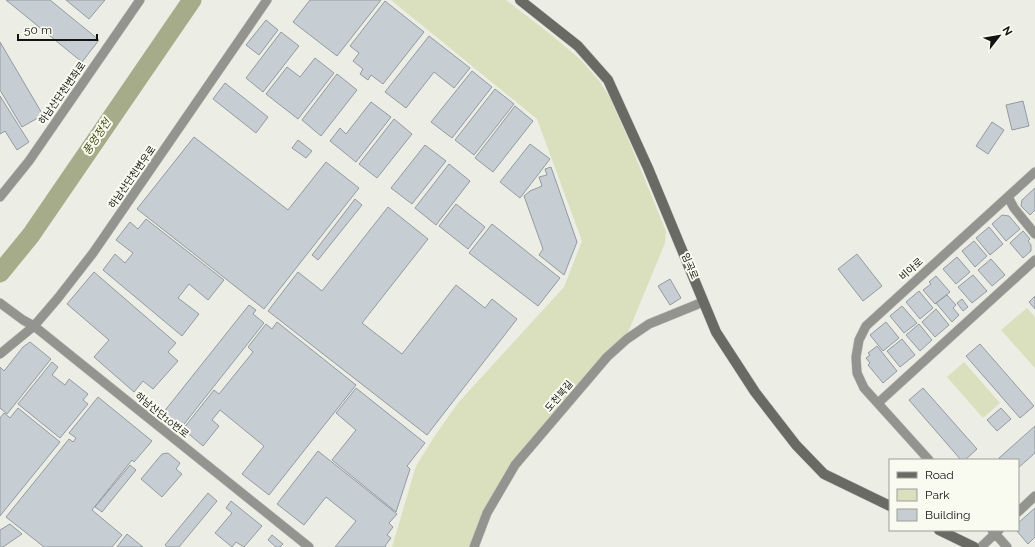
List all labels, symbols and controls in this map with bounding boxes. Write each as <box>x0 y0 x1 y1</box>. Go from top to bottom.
scale bar <box>18 16 97 42</box>
north arrow <box>979 16 1019 56</box>
text: 50 m <box>24 23 52 37</box>
text: N <box>999 24 1015 38</box>
street label: 하남산단천변좌로 <box>36 60 88 126</box>
water label: 풍영정천 <box>80 115 115 157</box>
street label: 하남산단천변우로 <box>106 144 158 210</box>
street label: 임곡로 <box>680 251 700 281</box>
street label: 비아로 <box>897 256 925 282</box>
street label: 도천북길 <box>543 378 575 414</box>
street label: 하남산단10번로 <box>133 390 191 440</box>
legend <box>889 459 1019 531</box>
text: Road <box>925 468 954 482</box>
text: Park <box>925 488 950 502</box>
text: Building <box>925 508 971 522</box>

